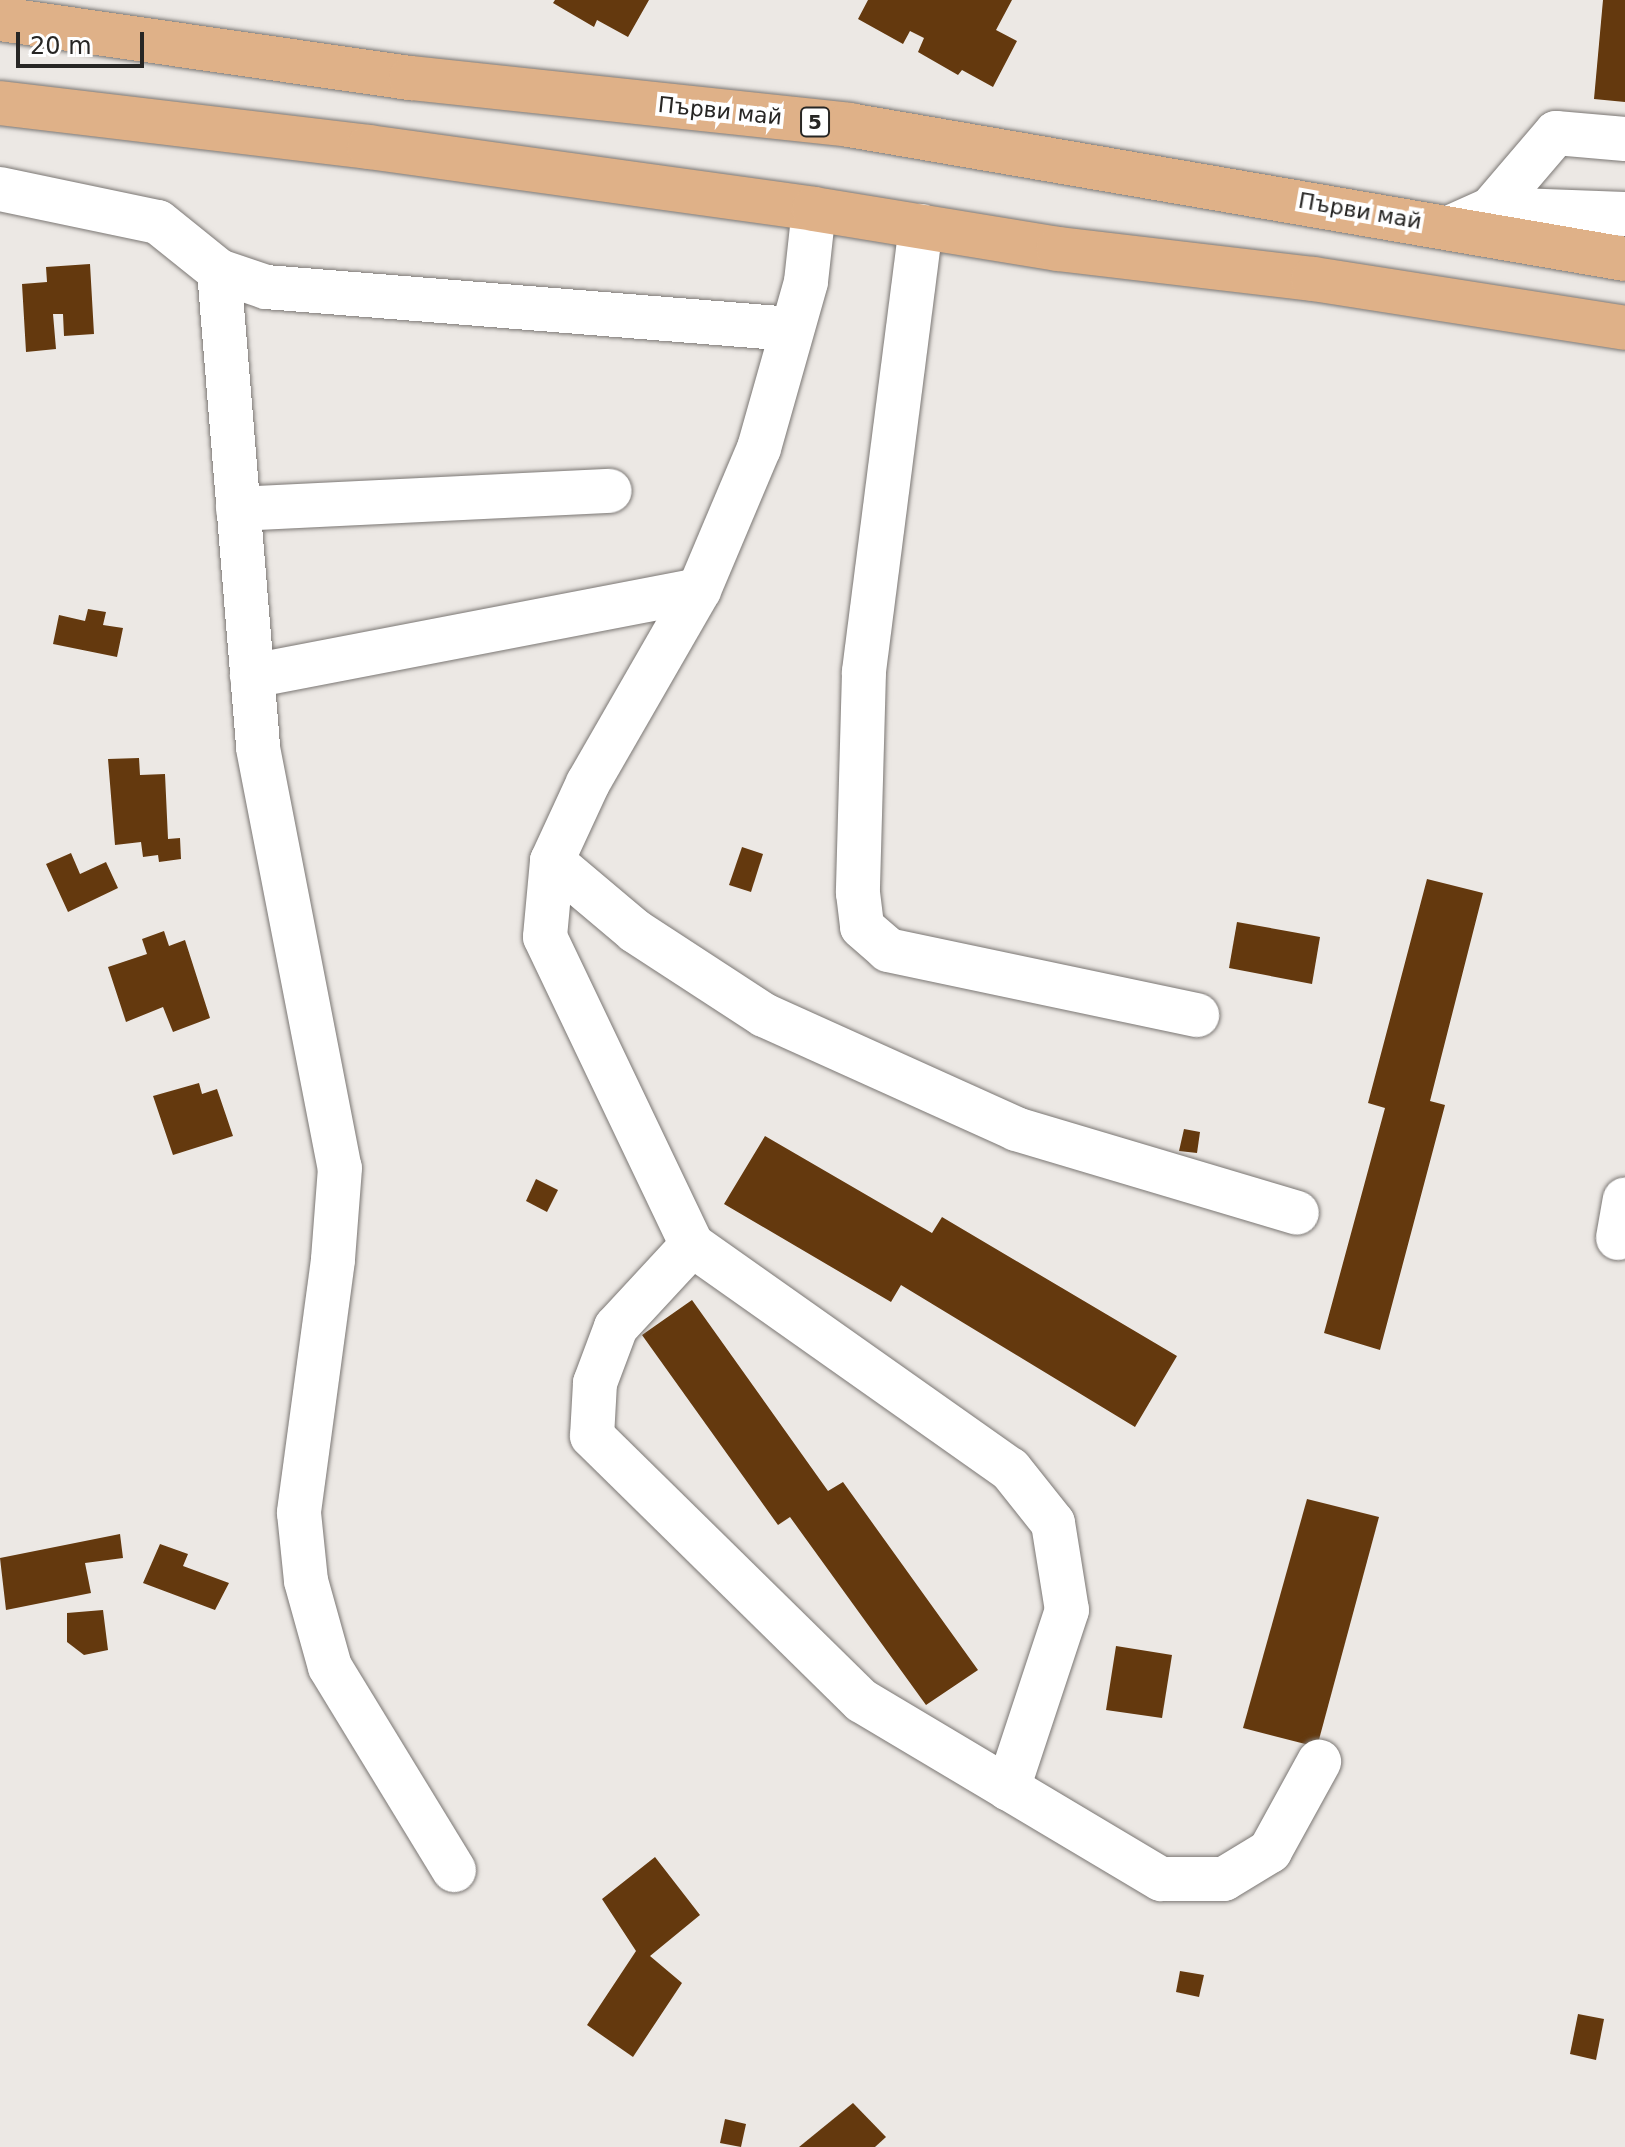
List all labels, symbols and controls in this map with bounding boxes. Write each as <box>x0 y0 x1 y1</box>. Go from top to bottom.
scale bar <box>20 16 148 66</box>
text: 20 m <box>30 32 92 60</box>
street label: Първи май <box>657 91 783 131</box>
road number: 5 <box>799 106 831 138</box>
street label: Първи май <box>1296 187 1424 235</box>

